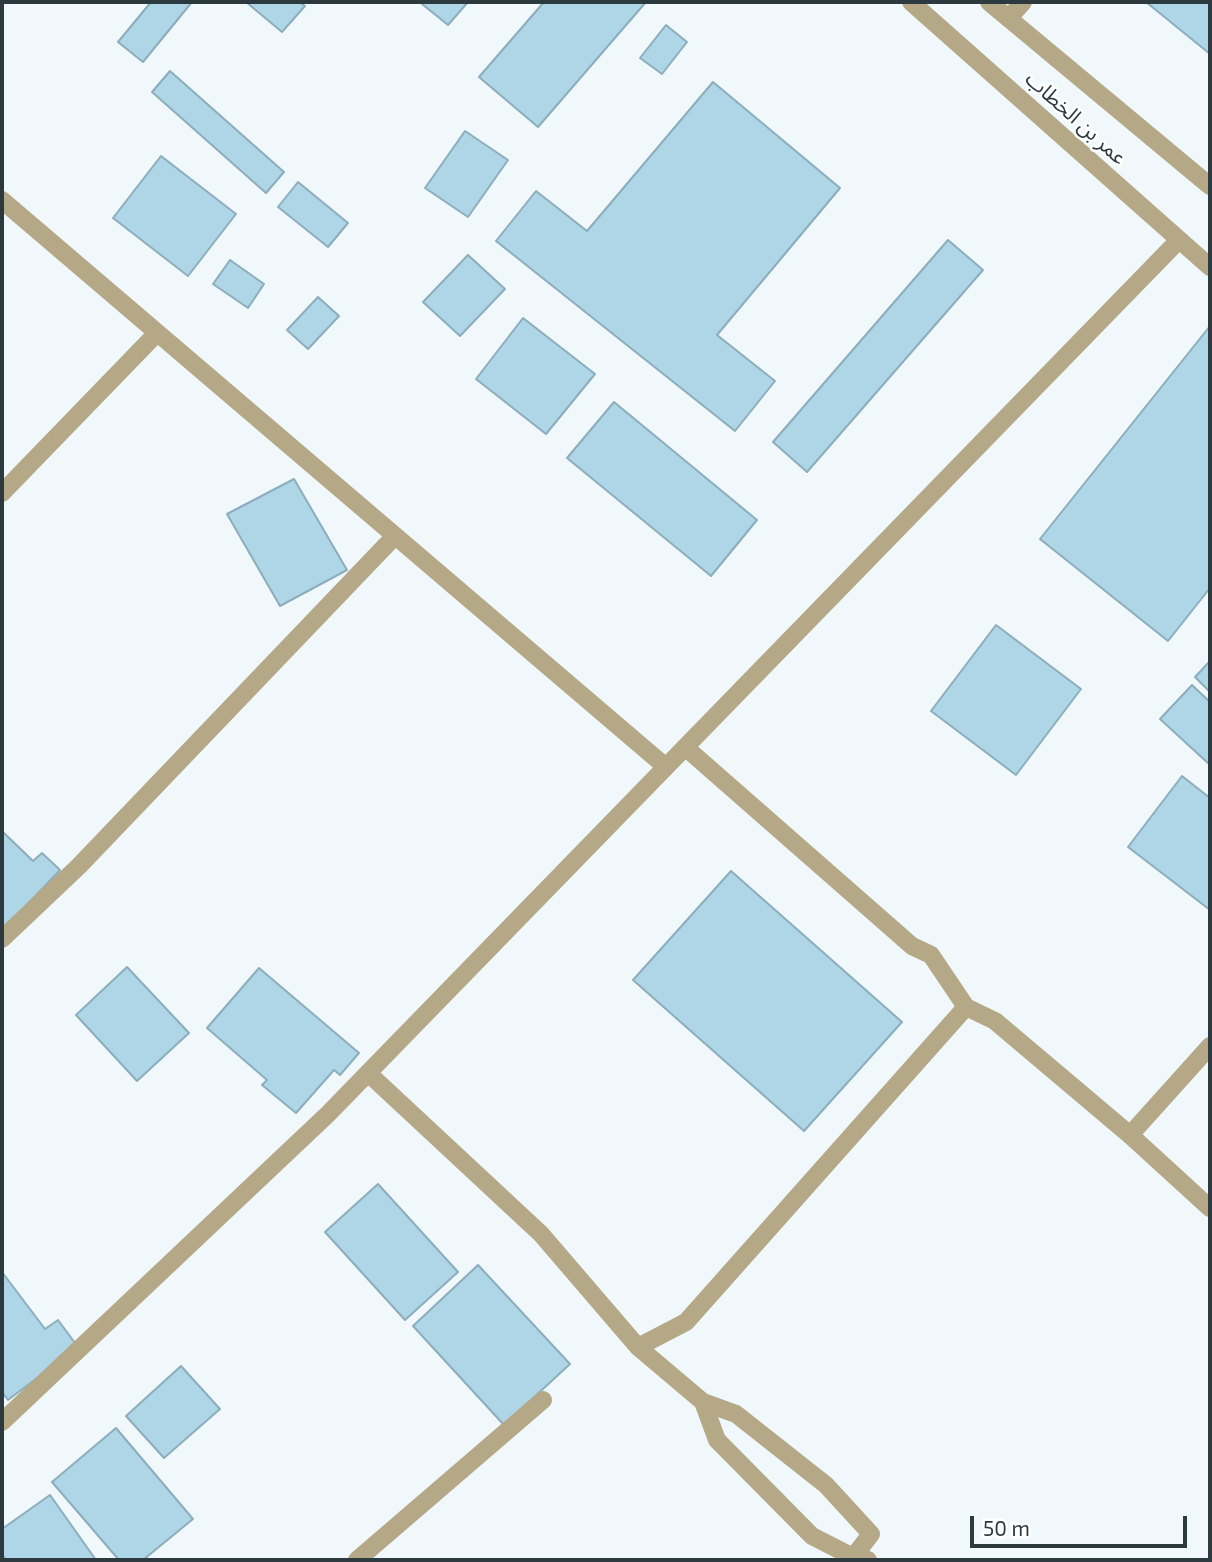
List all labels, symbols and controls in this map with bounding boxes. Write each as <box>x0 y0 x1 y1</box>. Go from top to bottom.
street label: عمر بن الخطاب <box>1020 66 1132 170</box>
scale bar <box>974 1502 1191 1546</box>
text: 50 m <box>983 1515 1030 1540</box>

